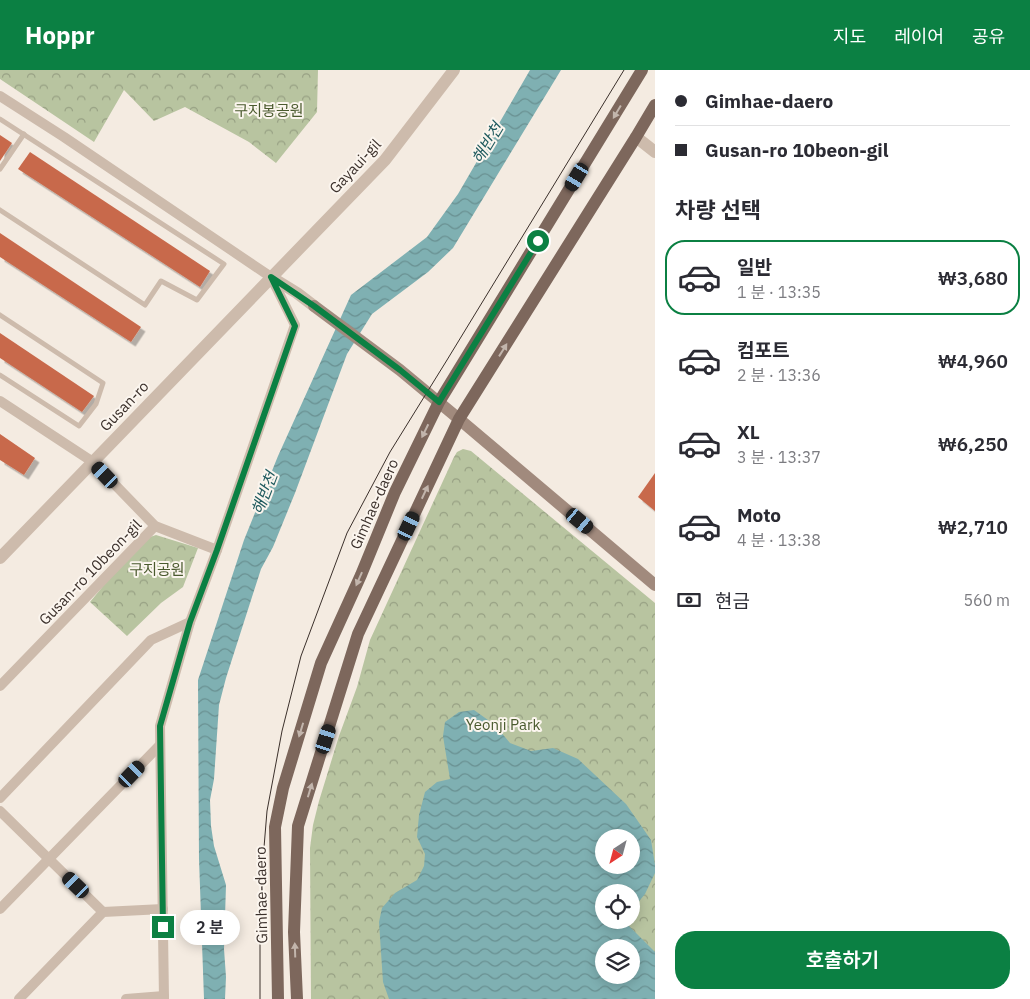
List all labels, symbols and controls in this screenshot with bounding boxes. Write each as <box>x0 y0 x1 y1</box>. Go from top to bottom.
text: Hoppr <box>25 19 95 51</box>
text: 지도 <box>833 25 866 48</box>
text: 레이어 <box>894 25 944 48</box>
text: 공유 <box>972 25 1005 48</box>
text: Gimhae-daero <box>705 89 833 113</box>
park label: 구지봉공원 <box>234 101 304 120</box>
one-way arrow <box>613 105 622 118</box>
water label: 해반천 <box>467 117 508 167</box>
street label: Gayaui-gil <box>325 135 385 197</box>
text: Gusan-ro 10beon-gil <box>705 138 889 162</box>
car <box>562 160 591 194</box>
text: 차량 선택 <box>675 195 761 224</box>
route start <box>527 230 549 252</box>
icon: car <box>677 255 722 300</box>
text: 일반 <box>737 255 772 279</box>
text: ₩3,680 <box>938 266 1008 290</box>
text: 1 분 · 13:35 <box>737 282 821 302</box>
icon: car <box>677 338 722 383</box>
text: 컴포트 <box>737 338 789 362</box>
one-way arrow <box>498 343 508 356</box>
text: ₩4,960 <box>938 349 1008 373</box>
text: 2 분 · 13:36 <box>737 365 821 385</box>
street label: Gusan-ro <box>95 377 153 435</box>
text: XL <box>737 420 760 444</box>
icon: car <box>677 421 722 466</box>
one-way arrow <box>421 423 429 438</box>
text: ₩6,250 <box>938 432 1008 456</box>
text: 3 분 · 13:37 <box>737 447 821 467</box>
street label: Gimhae-daero <box>346 456 402 552</box>
car <box>89 459 120 491</box>
water label: 해반천 <box>247 467 282 517</box>
one-way arrow <box>421 485 429 499</box>
text: Moto <box>737 503 781 527</box>
icon: car <box>677 504 722 549</box>
car <box>563 506 596 536</box>
car <box>395 509 422 543</box>
street label: Gusan-ro 10beon-gil <box>35 515 145 629</box>
text: ₩2,710 <box>938 515 1008 539</box>
text: 4 분 · 13:38 <box>737 530 821 550</box>
park label: 구지공원 <box>129 560 185 579</box>
one-way arrow <box>354 572 362 586</box>
icon: cash <box>675 586 703 614</box>
text: 현금 <box>715 589 750 613</box>
text: 560 m <box>963 590 1010 610</box>
park label: Yeonji Park <box>466 715 540 734</box>
car <box>314 722 337 756</box>
one-way arrow <box>296 723 304 738</box>
car <box>116 758 147 790</box>
one-way arrow <box>306 782 314 797</box>
north arrow <box>595 829 640 874</box>
map controls <box>595 829 640 984</box>
street label: Gimhae-daero <box>251 846 271 944</box>
car <box>59 869 92 901</box>
button: locate <box>595 884 640 929</box>
callout: 2 분 <box>180 910 240 944</box>
route end <box>152 916 174 938</box>
text: 2 분 <box>196 917 224 937</box>
button: 호출하기 <box>675 931 1010 989</box>
button: layers <box>595 939 640 984</box>
one-way arrow <box>291 942 299 958</box>

